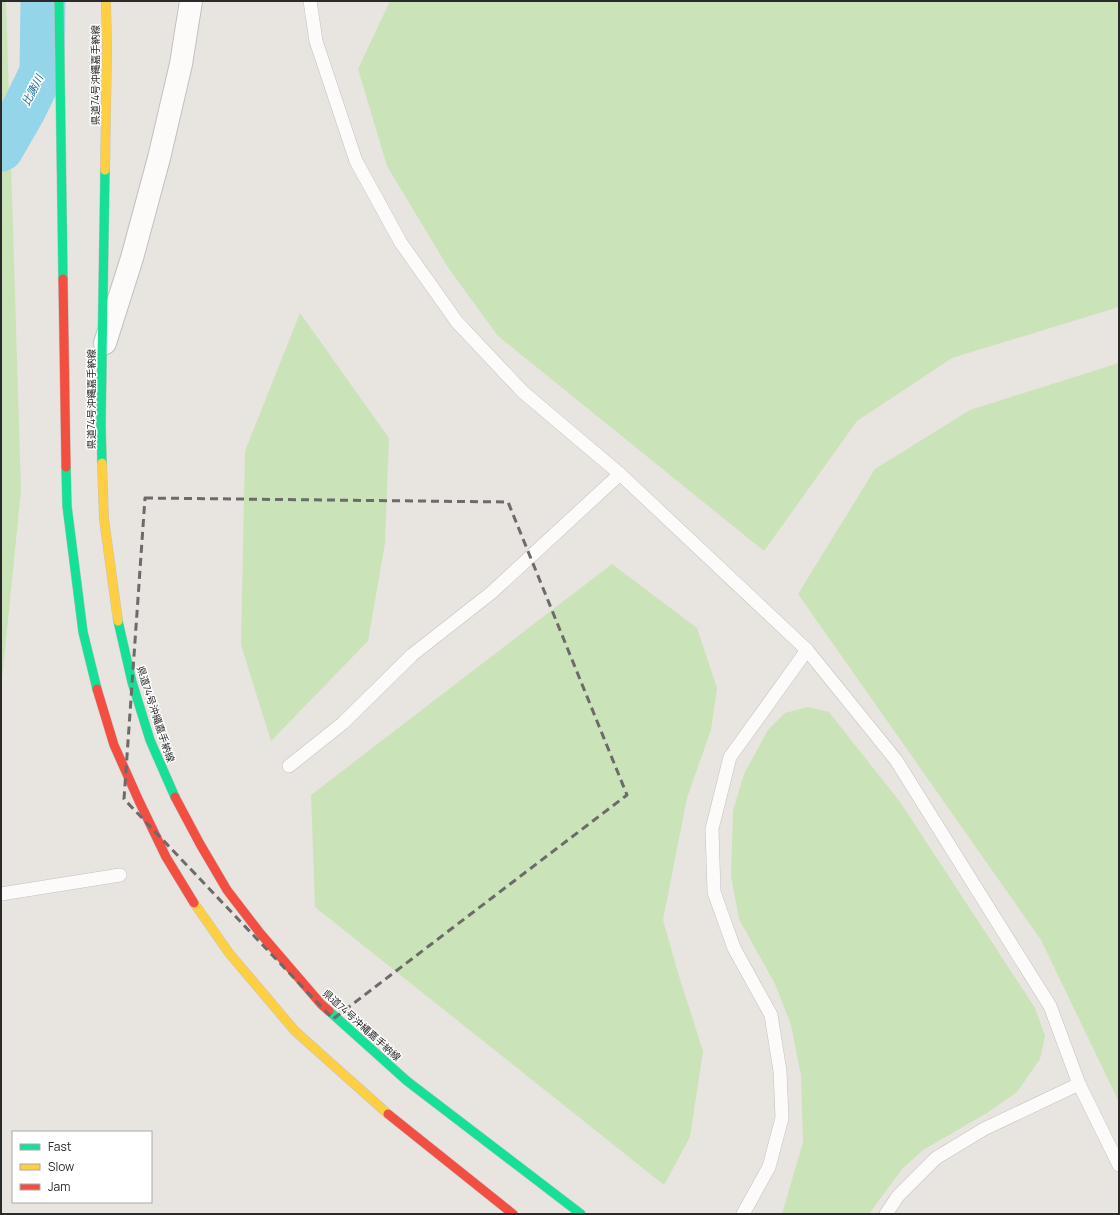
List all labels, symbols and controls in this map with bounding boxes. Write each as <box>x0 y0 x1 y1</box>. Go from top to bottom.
street label: 県道74号沖縄嘉手納線 <box>88 25 102 125</box>
water label: 比謝川 <box>18 71 47 108</box>
street label: 県道74号沖縄嘉手納線 <box>84 349 98 449</box>
street label: 県道74号沖縄嘉手納線 <box>134 664 178 764</box>
street label: 県道74号沖縄嘉手納線 <box>320 986 404 1064</box>
legend <box>12 1131 152 1203</box>
text: Fast <box>48 1138 72 1155</box>
text: Slow <box>48 1158 74 1175</box>
text: Jam <box>48 1178 70 1195</box>

